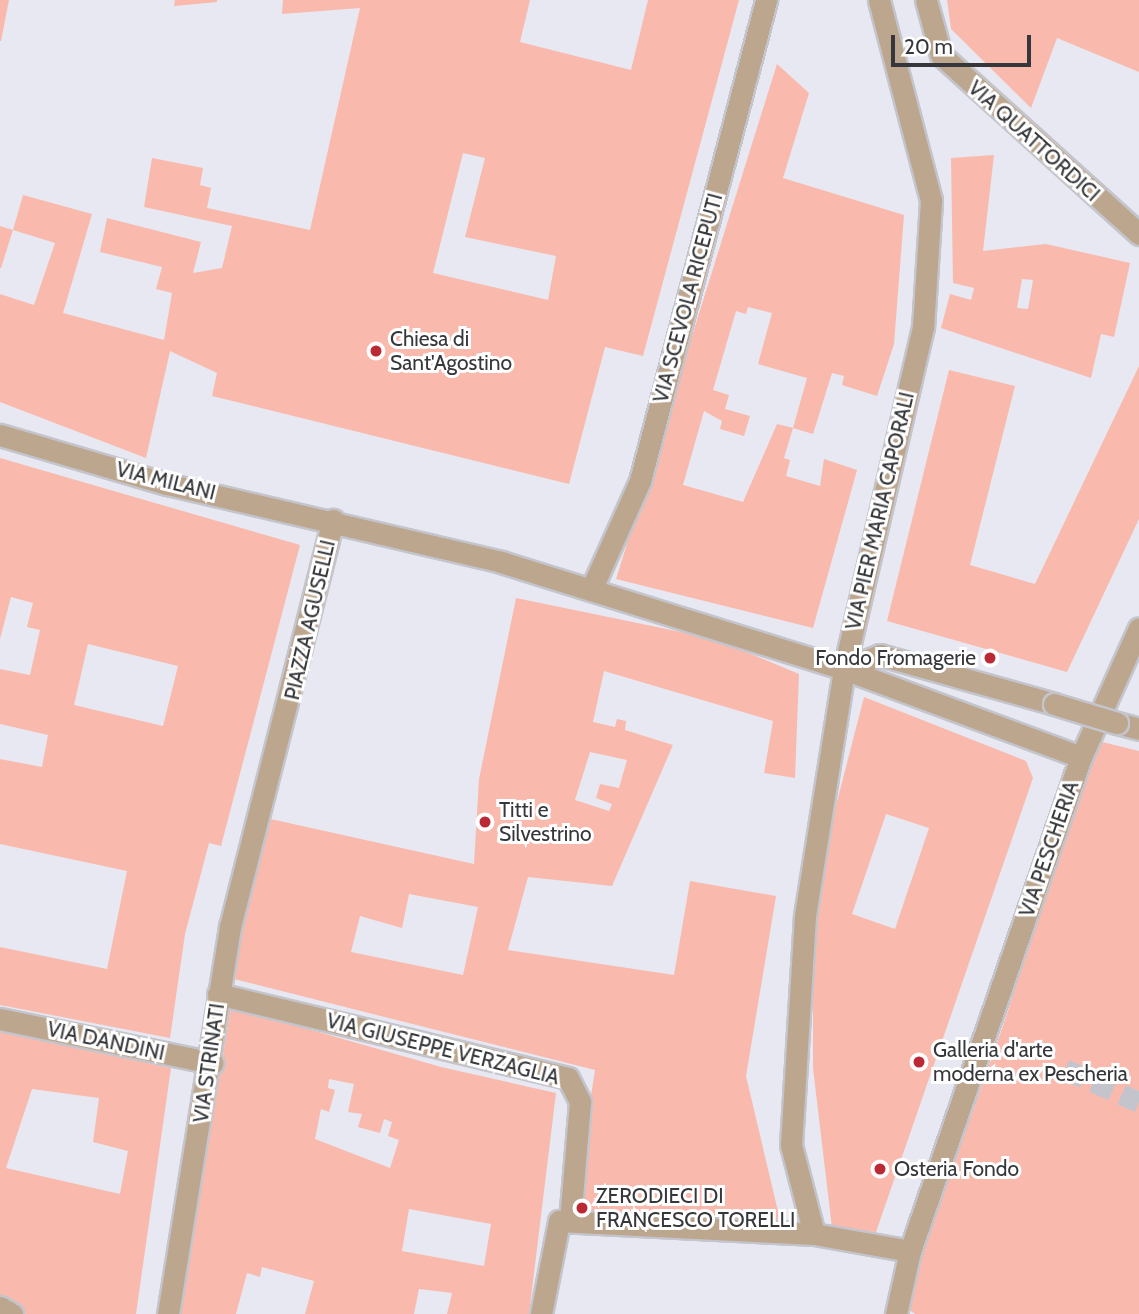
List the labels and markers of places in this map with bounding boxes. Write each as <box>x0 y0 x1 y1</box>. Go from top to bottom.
place label: Chiesa di Sant'Agostino <box>390 326 512 376</box>
marker: Chiesa di Sant'Agostino <box>368 343 384 359</box>
place label: Fondo Fromagerie <box>815 645 976 671</box>
marker: Fondo Fromagerie <box>982 650 998 666</box>
place label: Titti e Silvestrino <box>499 797 591 847</box>
marker: Titti e Silvestrino <box>477 814 493 830</box>
place label: Galleria d'arte moderna ex Pescheria <box>933 1037 1128 1087</box>
marker: Galleria d'arte moderna ex Pescheria <box>911 1054 927 1070</box>
place label: Osteria Fondo <box>894 1156 1019 1182</box>
marker: Osteria Fondo <box>872 1161 888 1177</box>
place label: ZERODIECI DI FRANCESCO TORELLI <box>596 1183 795 1233</box>
marker: ZERODIECI DI FRANCESCO TORELLI <box>574 1200 590 1216</box>

